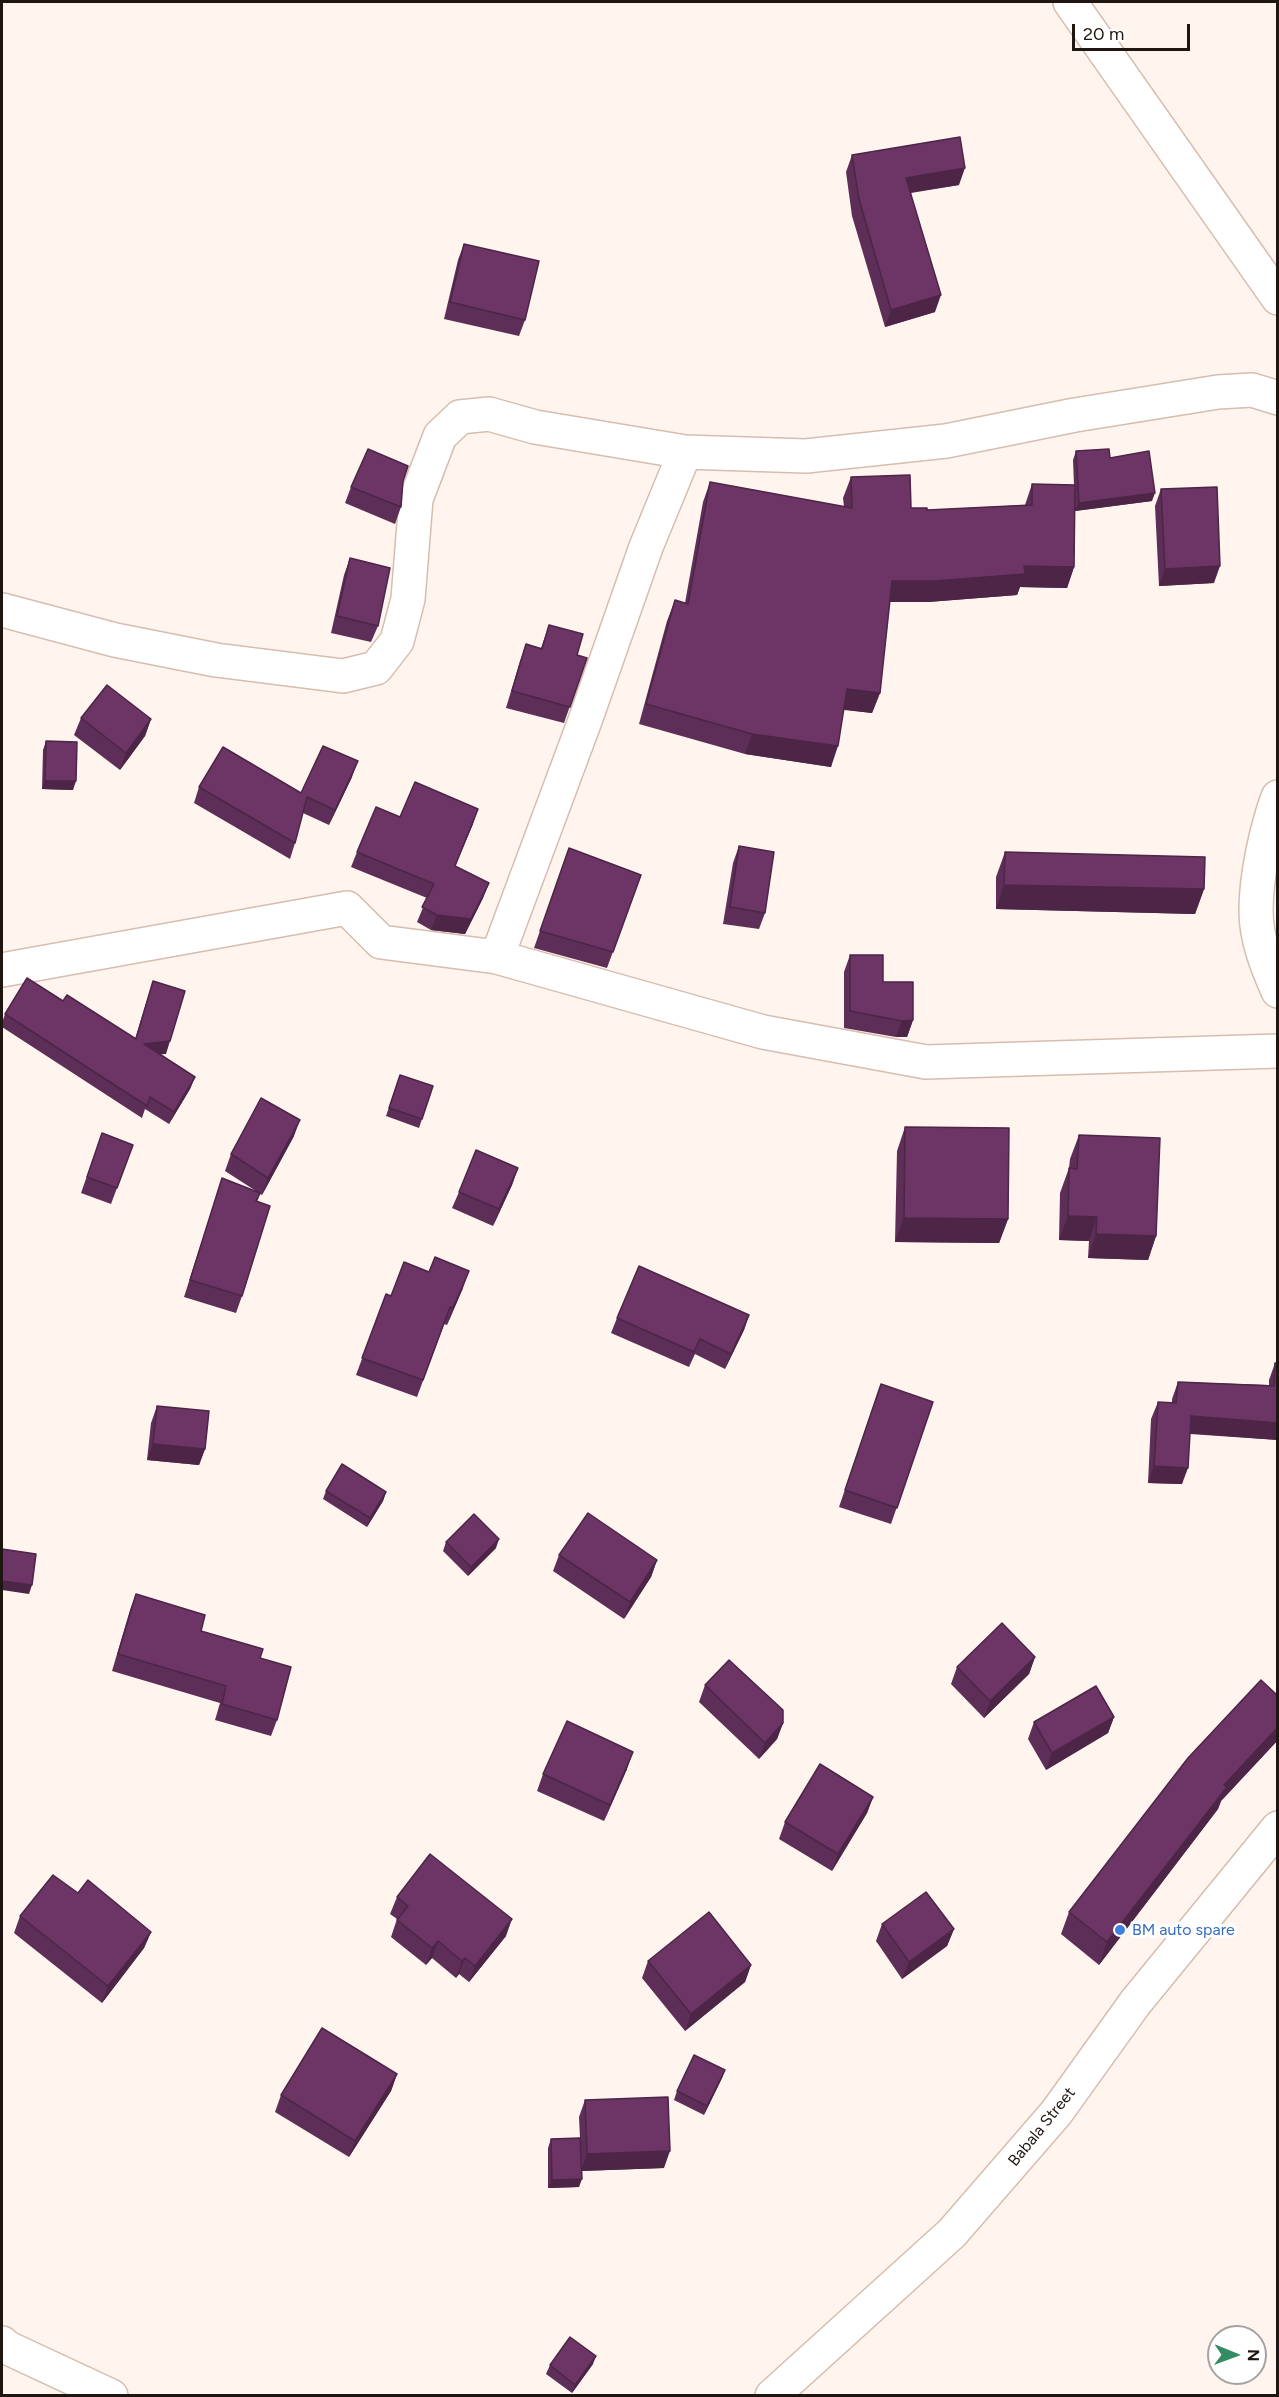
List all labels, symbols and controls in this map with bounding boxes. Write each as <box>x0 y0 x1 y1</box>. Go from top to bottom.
scale bar <box>1075 12 1194 50</box>
text: 20 m <box>1083 23 1124 45</box>
place label: BM auto spare <box>1132 1920 1235 1940</box>
marker: BM auto spare <box>1113 1923 1127 1937</box>
street label: Babala Street <box>1004 2084 1080 2170</box>
north arrow <box>1207 2325 1267 2385</box>
text: N <box>1244 2349 1263 2362</box>

